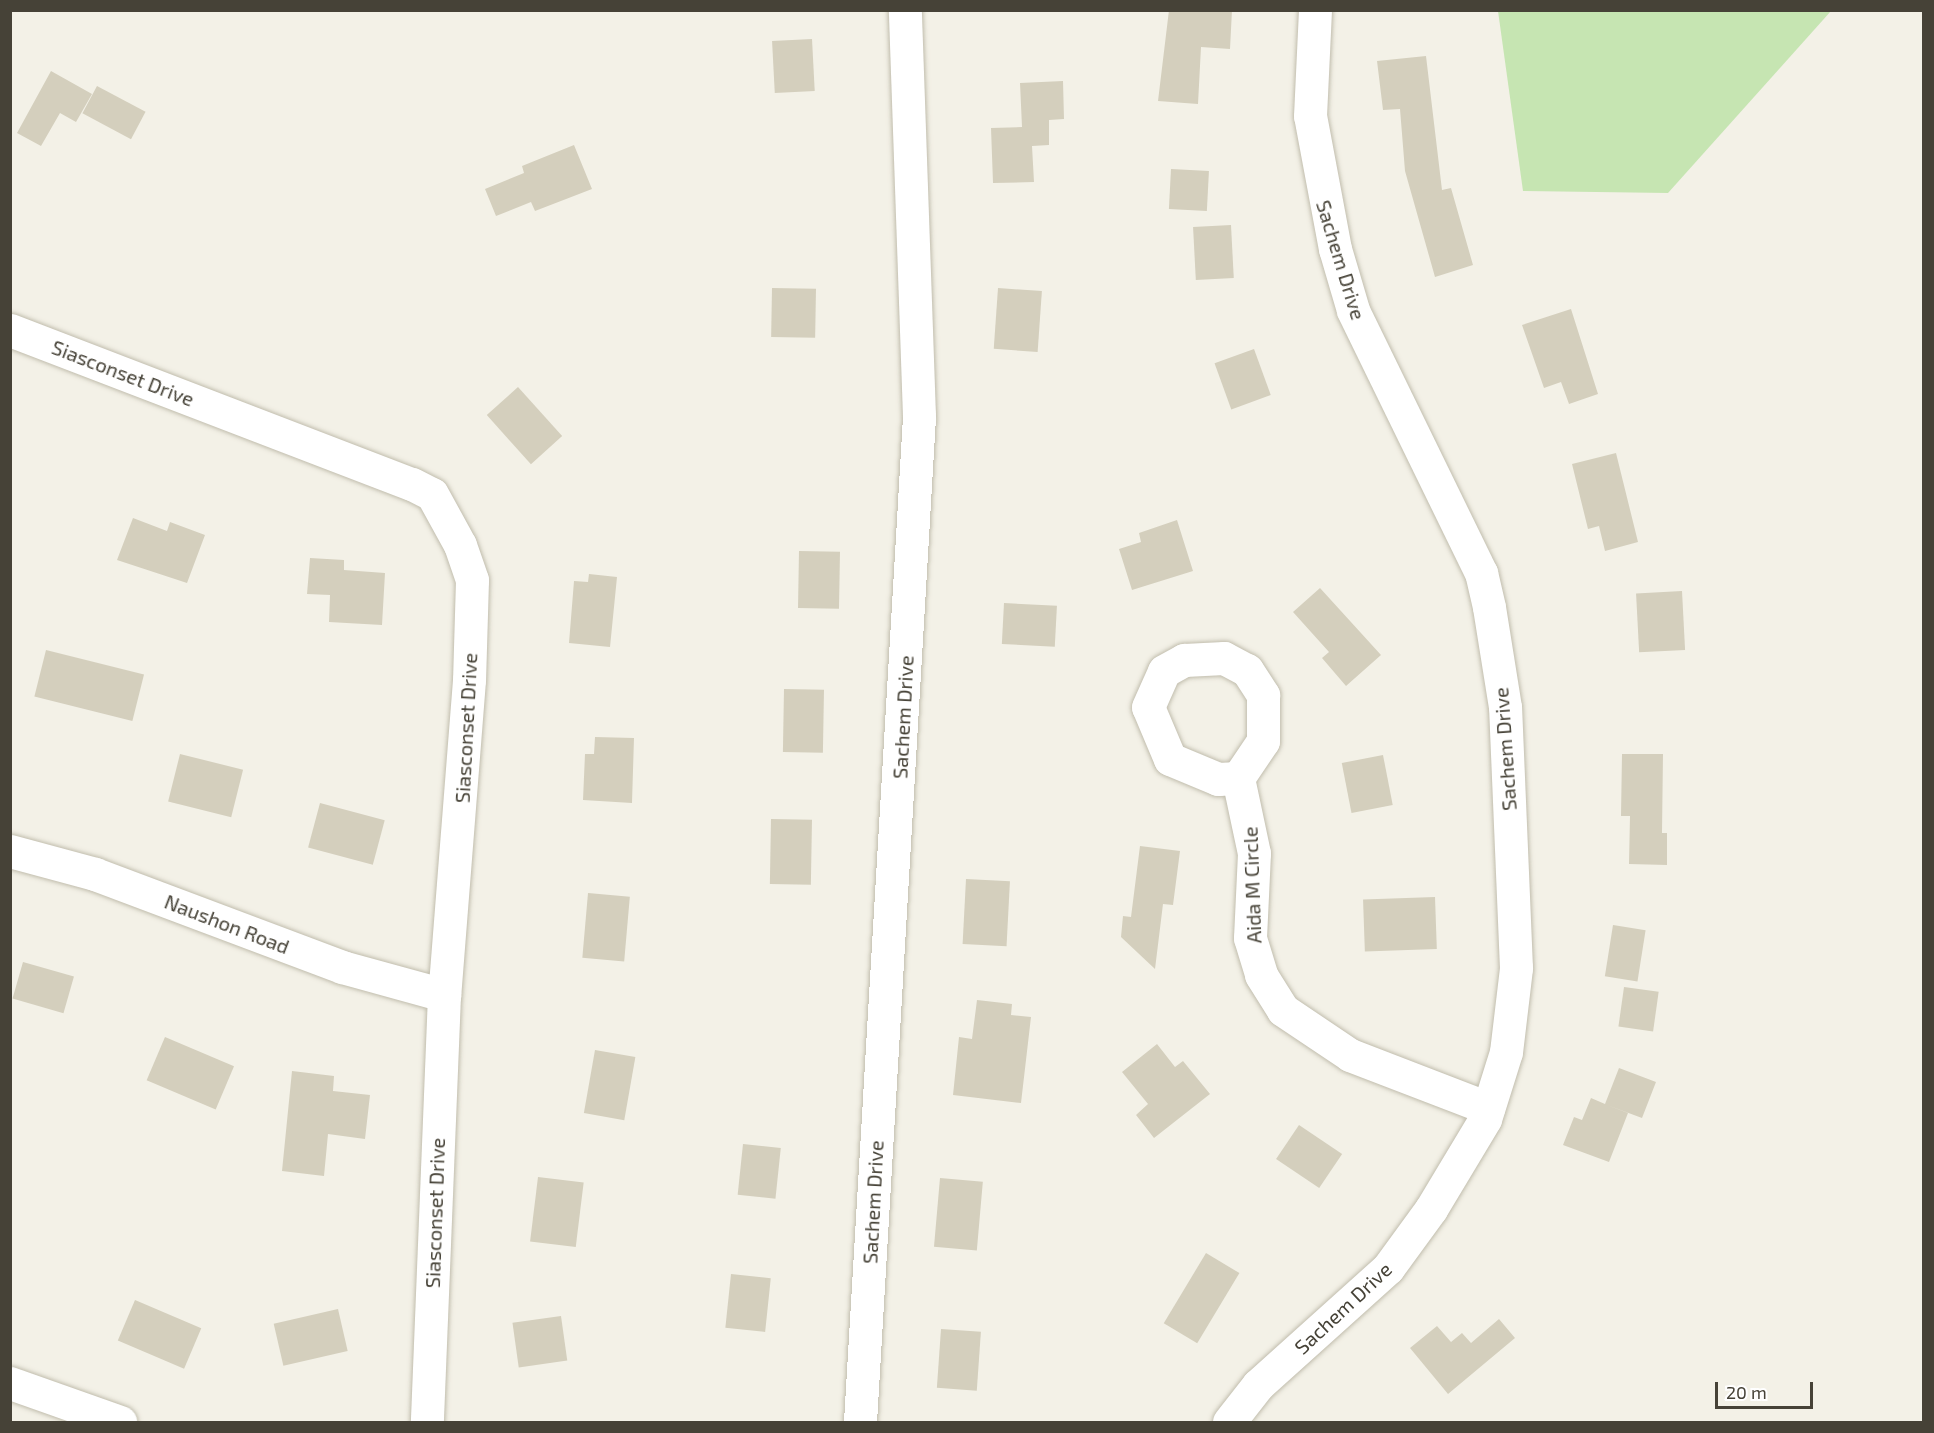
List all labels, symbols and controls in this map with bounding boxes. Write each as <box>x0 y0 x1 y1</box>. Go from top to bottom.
street label: Sachem Drive <box>1311 197 1371 323</box>
street label: Siasconset Drive <box>49 335 197 411</box>
street label: Siasconset Drive <box>450 652 482 804</box>
street label: Sachem Drive <box>888 655 918 779</box>
street label: Sachem Drive <box>1489 686 1521 812</box>
street label: Aida M Circle <box>1238 826 1266 944</box>
street label: Naushon Road <box>161 889 293 959</box>
street label: Siasconset Drive <box>420 1137 450 1289</box>
street label: Sachem Drive <box>858 1140 888 1264</box>
street label: Sachem Drive <box>1290 1257 1396 1359</box>
scale bar <box>1718 1370 1816 1408</box>
text: 20 m <box>1726 1381 1767 1403</box>

